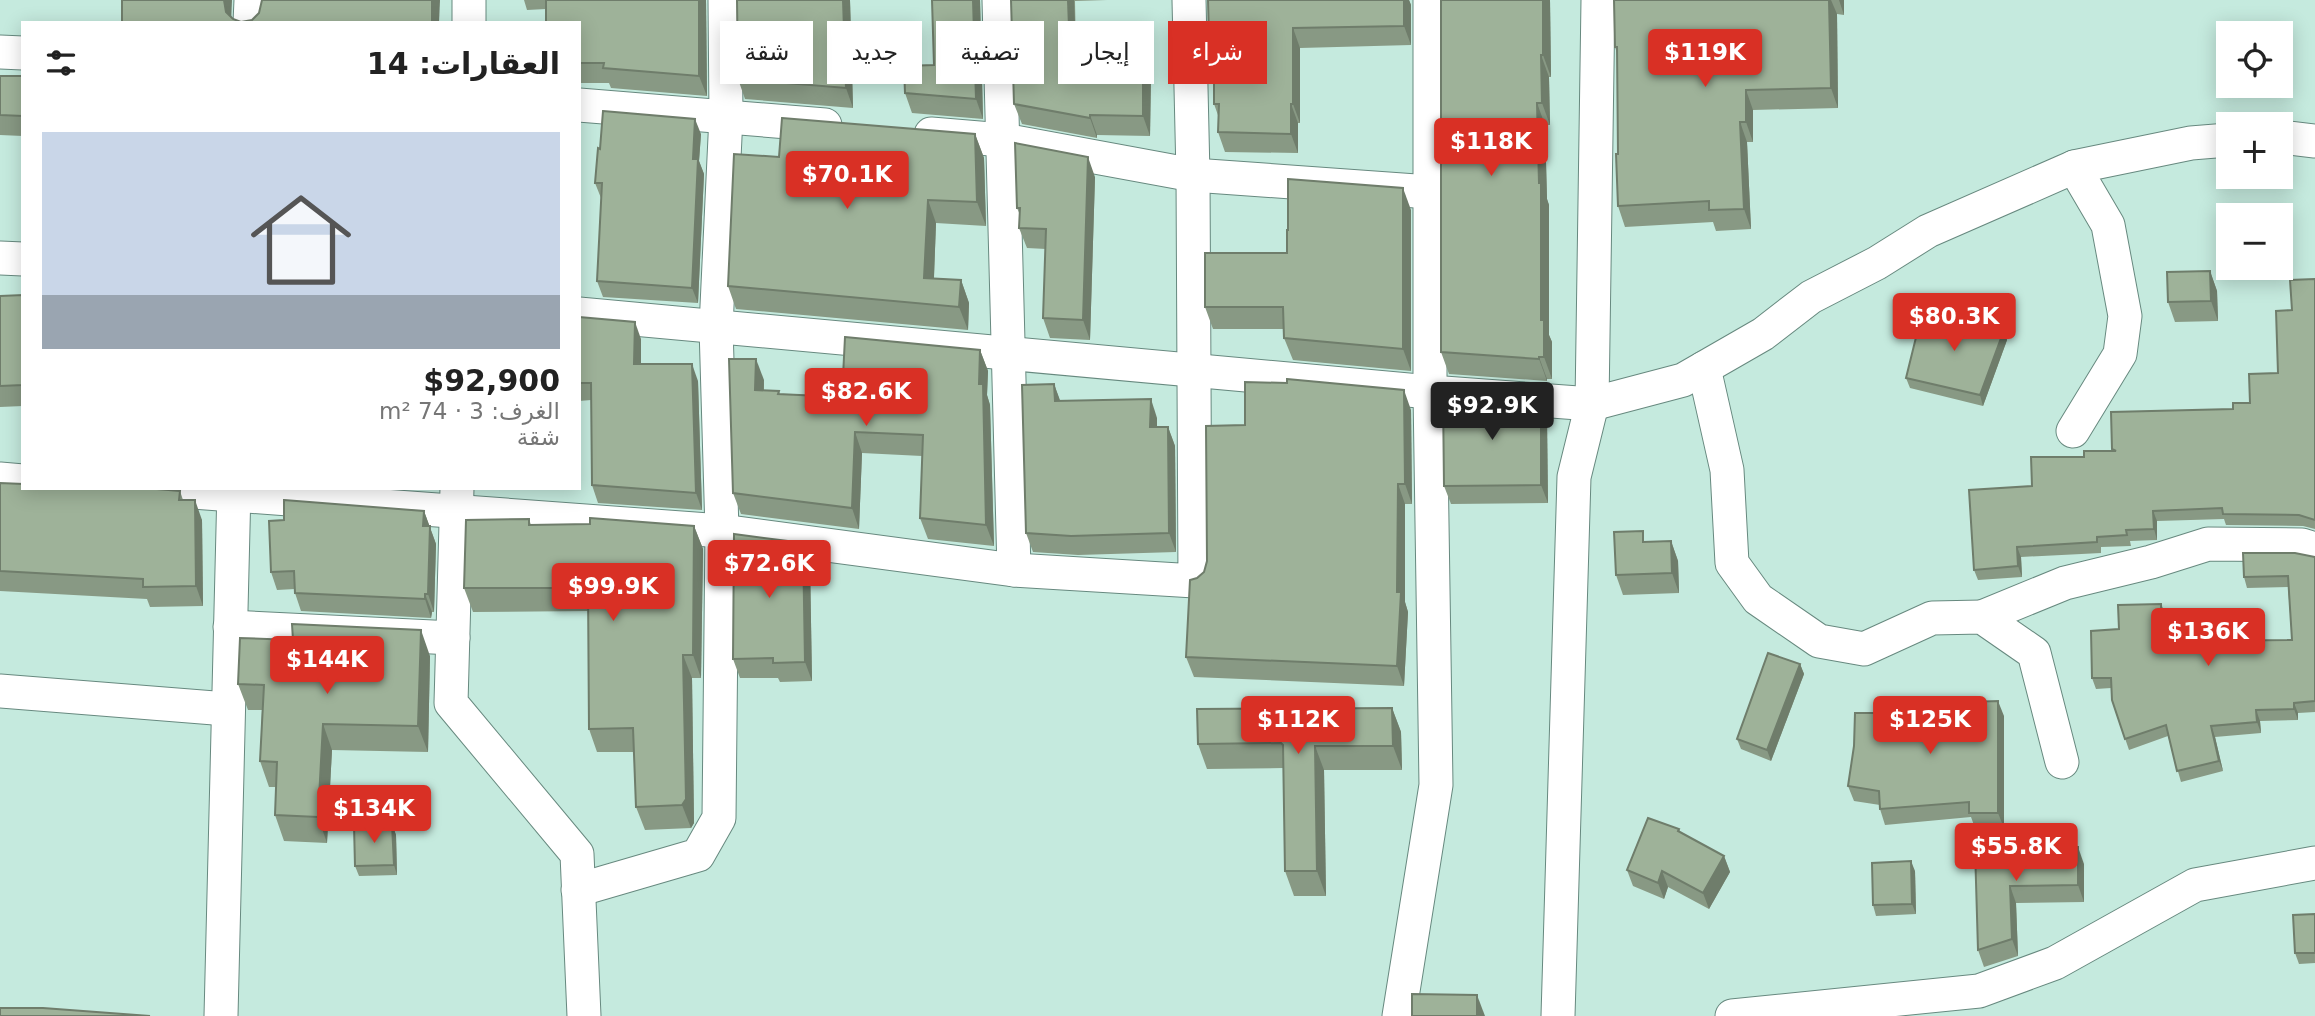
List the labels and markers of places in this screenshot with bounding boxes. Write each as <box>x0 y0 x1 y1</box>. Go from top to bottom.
pin: $119K <box>1656 29 1754 89</box>
pin: $118K <box>1442 118 1540 178</box>
pin: $70.1K <box>790 152 904 211</box>
pin: $80.3K <box>1897 294 2011 353</box>
pin: $82.6K <box>809 368 923 428</box>
pin: $92.9K <box>1435 382 1549 442</box>
pin: $72.6K <box>712 540 826 600</box>
pin: $99.9K <box>556 564 670 623</box>
pin: $136K <box>2159 608 2257 668</box>
pin: $144K <box>278 636 376 696</box>
pin: $112K <box>1249 696 1347 756</box>
pin: $125K <box>1881 696 1979 756</box>
pin: $134K <box>325 786 423 845</box>
pin: $55.8K <box>1959 824 2073 883</box>

